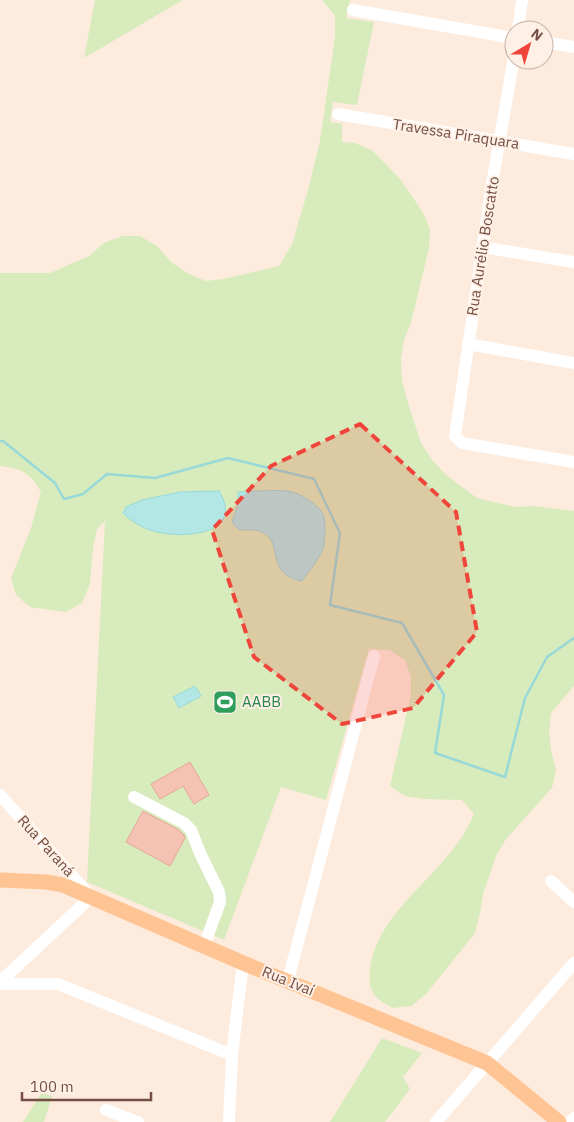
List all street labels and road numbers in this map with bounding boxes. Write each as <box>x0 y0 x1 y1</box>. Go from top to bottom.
street label: Travessa Piraquara <box>391 114 521 153</box>
street label: Rua Aurélio Boscatto <box>462 175 503 317</box>
street label: Rua Paraná <box>14 811 79 880</box>
street label: Rua Ivaí <box>259 961 317 1000</box>

